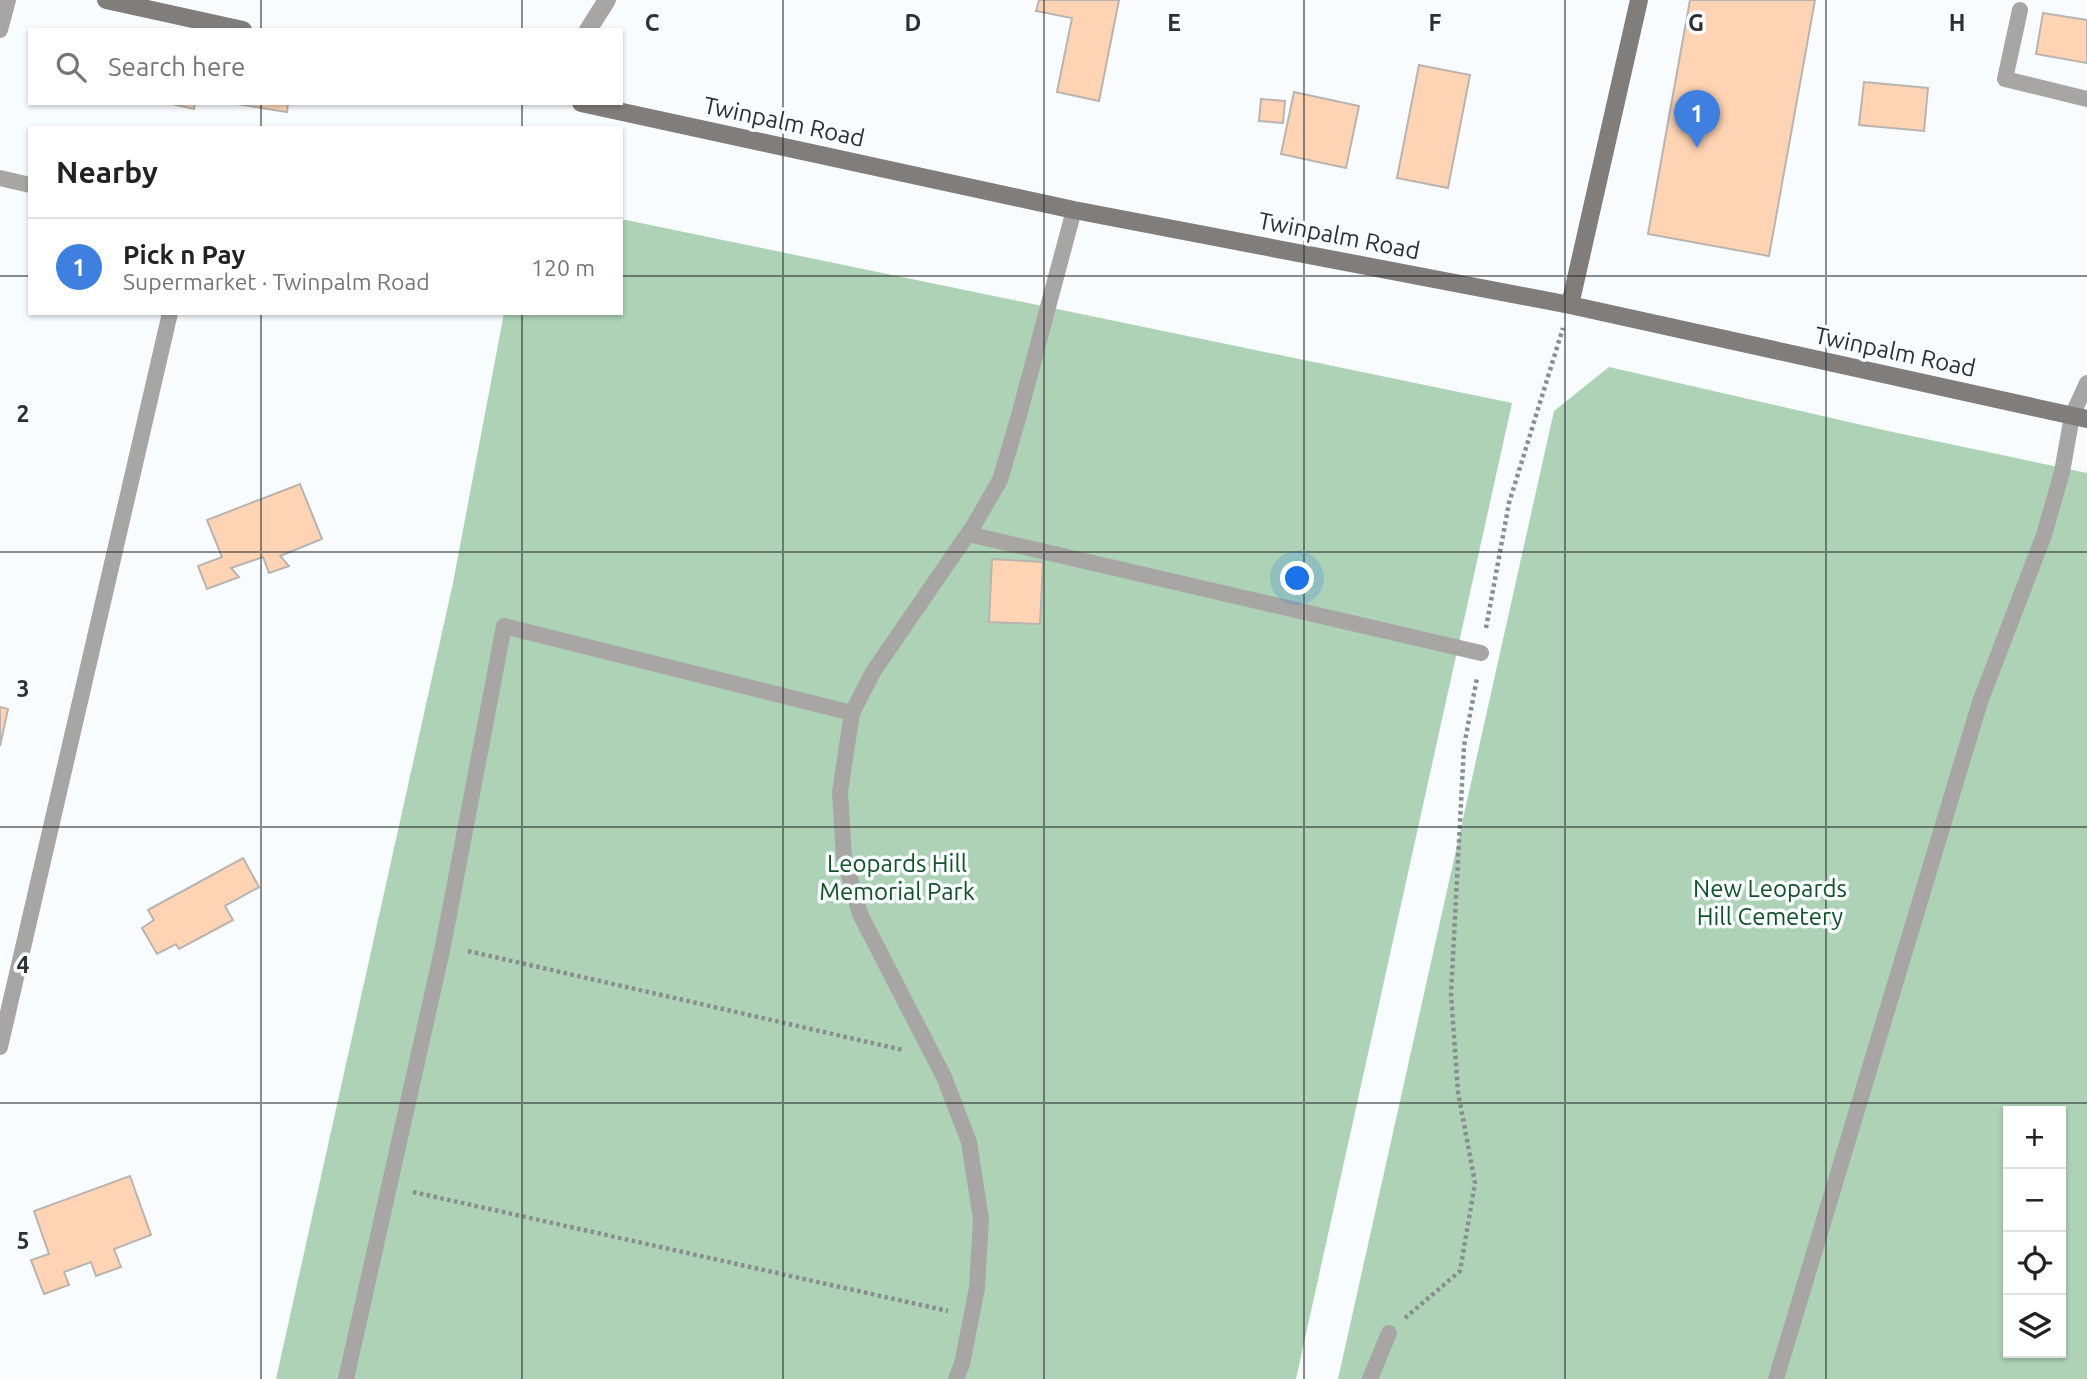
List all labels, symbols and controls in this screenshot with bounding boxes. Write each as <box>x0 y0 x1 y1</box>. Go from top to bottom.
text: C <box>645 10 660 35</box>
text: D <box>905 10 921 35</box>
text: E <box>1167 10 1181 35</box>
text: F <box>1429 10 1442 35</box>
text: G <box>1688 10 1704 35</box>
text: H <box>1949 10 1965 35</box>
search box <box>28 28 623 105</box>
icon: search <box>52 48 90 86</box>
text: Search here <box>108 52 245 81</box>
pin: 1 <box>1674 90 1720 148</box>
street label: Twinpalm Road <box>701 91 867 152</box>
text: Nearby <box>56 155 158 189</box>
street label: Twinpalm Road <box>1256 207 1422 264</box>
text: Pick n Pay <box>123 240 245 269</box>
text: 1 <box>73 255 85 280</box>
text: 120 m <box>531 255 595 280</box>
text: Supermarket · Twinpalm Road <box>123 269 430 294</box>
street label: Twinpalm Road <box>1812 321 1978 382</box>
text: 2 <box>17 401 29 426</box>
your location <box>1280 561 1314 595</box>
text: 3 <box>17 676 29 701</box>
park label: Leopards Hill Memorial Park <box>819 850 975 905</box>
park label: New Leopards Hill Cemetery <box>1693 875 1847 930</box>
text: 4 <box>17 952 30 977</box>
map controls <box>2003 1106 2066 1358</box>
button: + <box>2003 1106 2066 1169</box>
button: − <box>2003 1169 2066 1232</box>
text: 5 <box>17 1228 29 1253</box>
button: locate <box>2003 1232 2066 1295</box>
button: layers <box>2003 1295 2066 1358</box>

